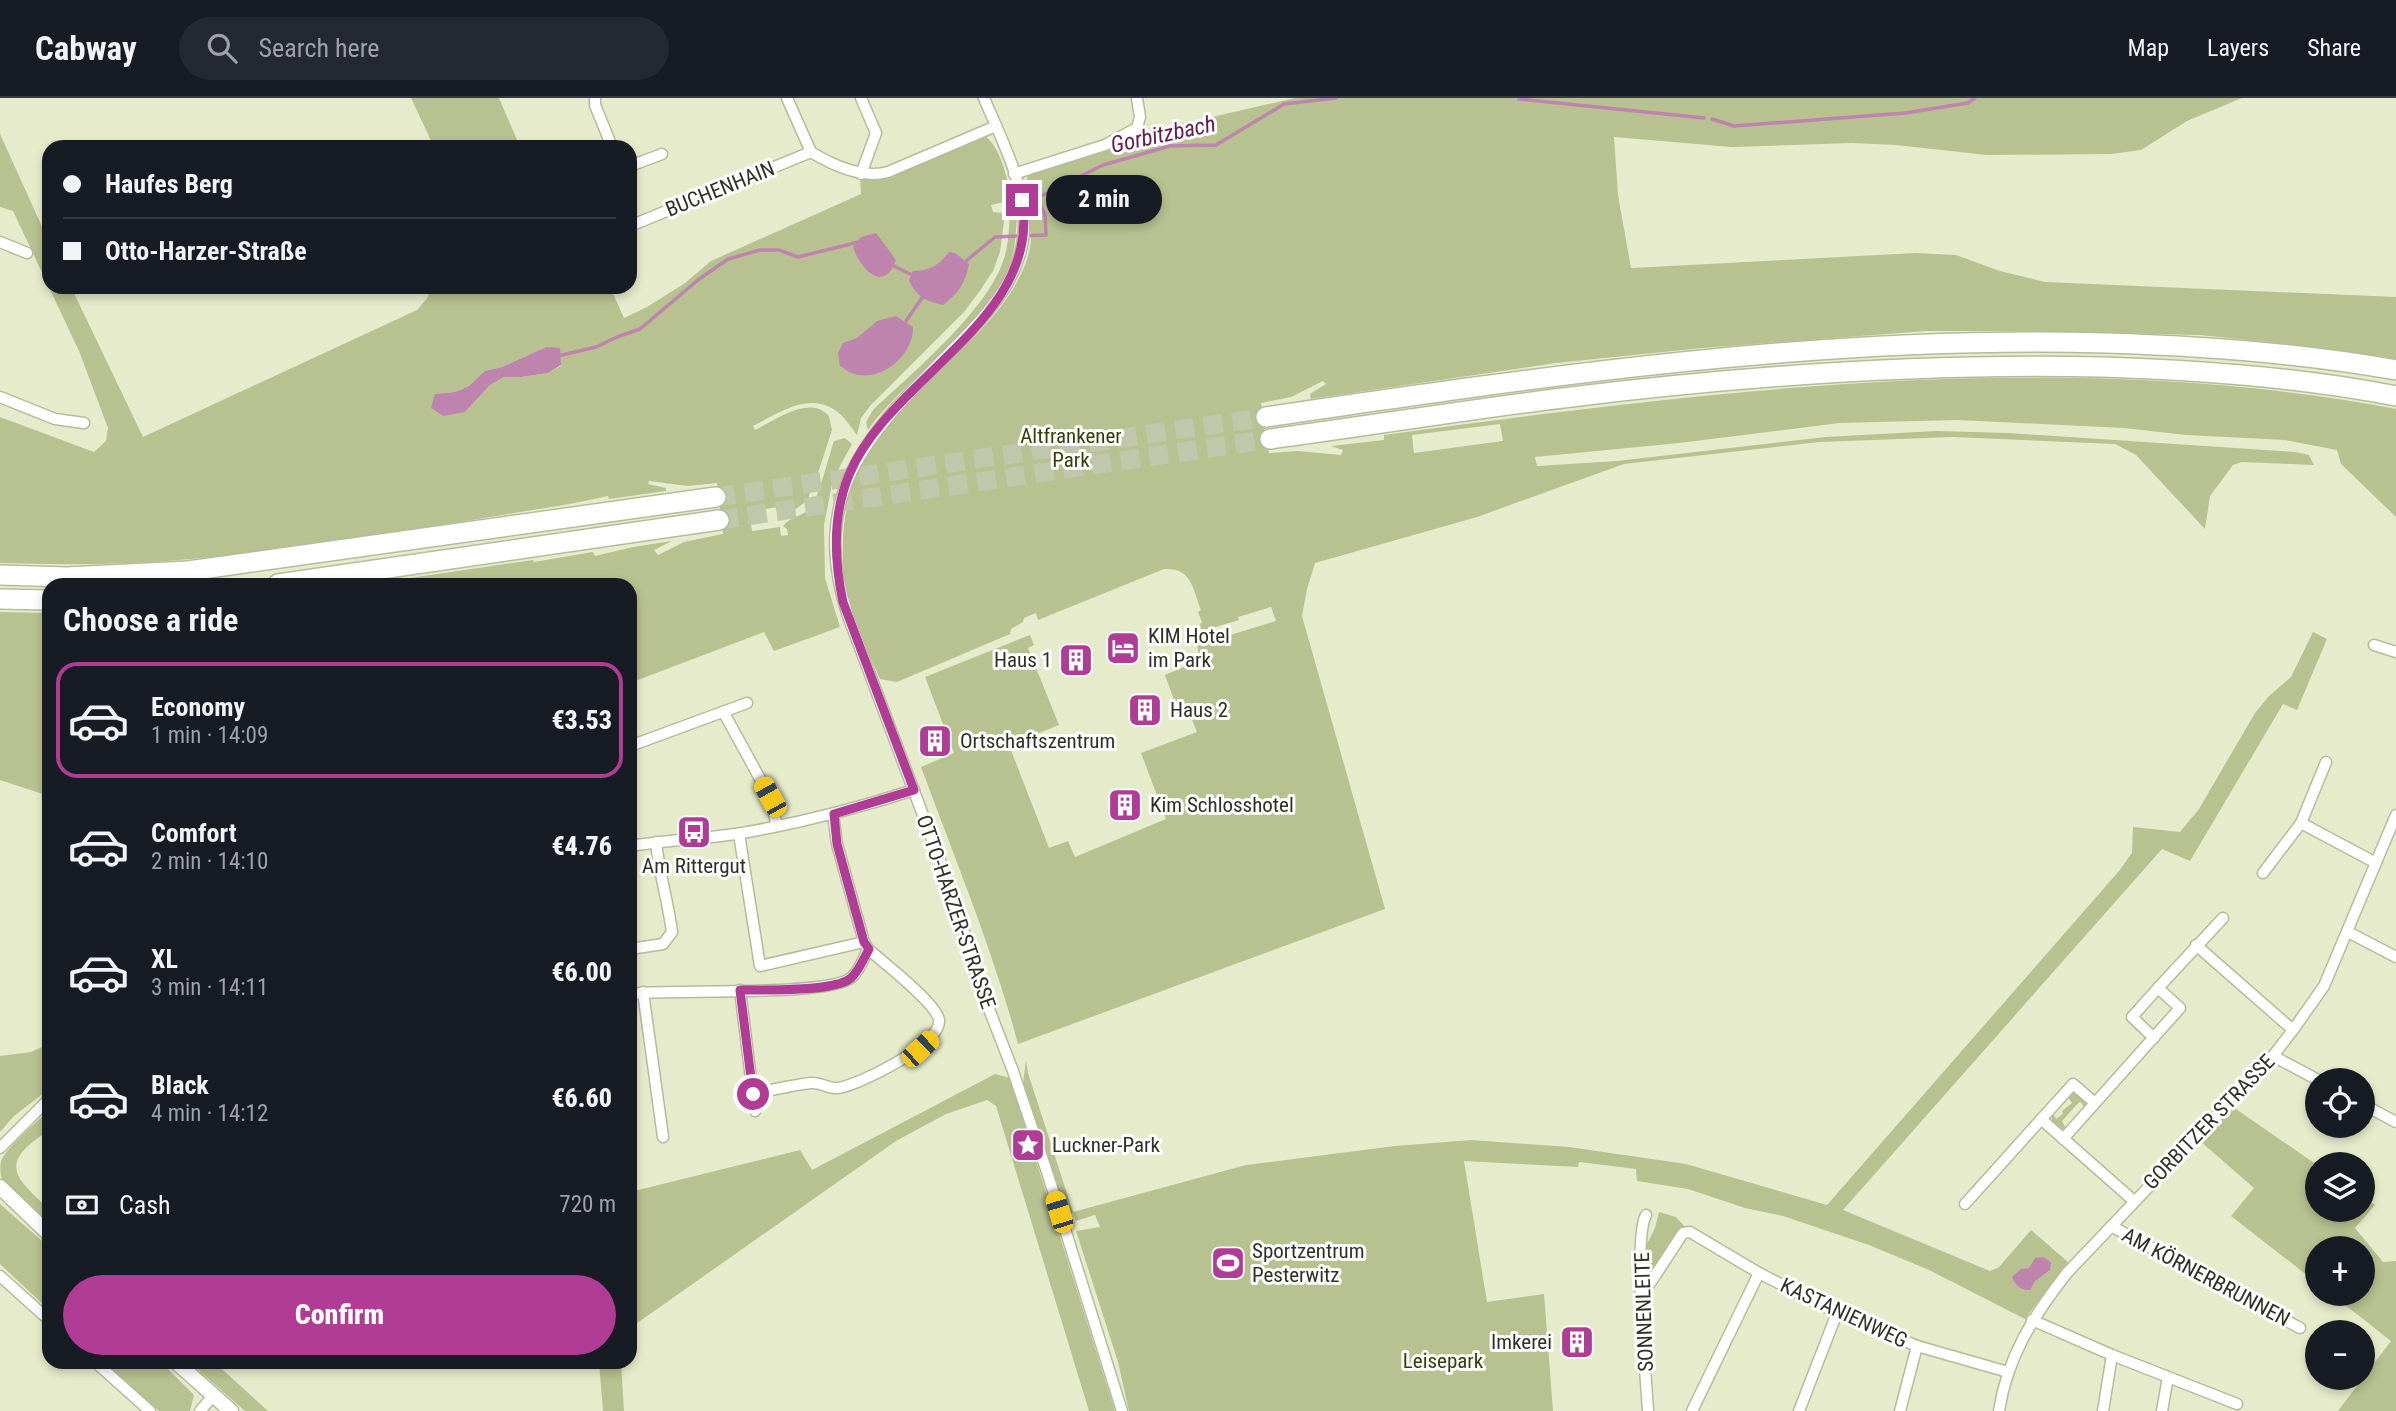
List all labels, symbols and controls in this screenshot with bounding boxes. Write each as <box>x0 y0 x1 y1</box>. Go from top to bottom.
search box <box>179 17 669 80</box>
text: Cabway <box>35 29 137 68</box>
icon: search <box>203 29 241 67</box>
text: Search here <box>259 33 380 63</box>
text: Map <box>2128 34 2169 62</box>
text: Layers <box>2207 34 2269 62</box>
text: Share <box>2307 34 2361 62</box>
water label: Gorbitzbach <box>1108 110 1218 159</box>
street label: BUCHENHAIN <box>662 156 778 222</box>
text: Haufes Berg <box>105 169 233 199</box>
callout: 2 min <box>1046 176 1162 224</box>
route end <box>1006 184 1038 216</box>
text: 2 min <box>1078 186 1130 213</box>
text: Otto-Harzer-Straße <box>105 236 307 266</box>
park label: Altfrankener Park <box>1020 424 1122 472</box>
text: Choose a ride <box>63 601 238 639</box>
place label: KIM Hotel im Park <box>1148 624 1230 672</box>
hotel icon: KIM Hotel im Park <box>1104 629 1142 667</box>
building icon: Haus 1 <box>1057 641 1095 679</box>
place label: Haus 1 <box>994 648 1052 672</box>
icon: car <box>67 689 130 752</box>
building icon: Haus 2 <box>1126 691 1164 729</box>
text: Economy <box>151 692 245 722</box>
place label: Haus 2 <box>1170 698 1228 722</box>
text: €3.53 <box>551 705 612 735</box>
text: 1 min · 14:09 <box>151 722 268 749</box>
building icon: Ortschaftszentrum <box>916 722 954 760</box>
place label: Ortschaftszentrum <box>960 729 1115 753</box>
car <box>751 774 790 820</box>
building icon: Kim Schlosshotel <box>1106 786 1144 824</box>
place label: Kim Schlosshotel <box>1150 793 1294 817</box>
street label: OTTO-HARZER-STRASSE <box>912 812 1000 1012</box>
bus stop icon: Am Rittergut <box>675 813 713 851</box>
icon: car <box>67 815 130 878</box>
text: Comfort <box>151 818 237 848</box>
text: €4.76 <box>551 831 612 861</box>
text: 2 min · 14:10 <box>151 848 268 875</box>
place label: Am Rittergut <box>642 854 746 878</box>
icon: car <box>67 941 130 1004</box>
text: XL <box>151 944 178 974</box>
text: €6.00 <box>551 957 612 987</box>
text: 3 min · 14:11 <box>151 974 268 1001</box>
car <box>898 1027 943 1071</box>
street label: GORBITZER STRASSE <box>2138 1050 2280 1194</box>
icon: car <box>67 1067 130 1130</box>
map controls <box>2305 1068 2375 1390</box>
button: locate <box>2305 1068 2375 1138</box>
text: Black <box>151 1070 209 1100</box>
route start <box>737 1078 769 1110</box>
text: €6.60 <box>551 1083 612 1113</box>
text: 4 min · 14:12 <box>151 1100 268 1127</box>
place icon: Luckner-Park <box>1009 1126 1047 1164</box>
place label: Luckner-Park <box>1052 1133 1160 1157</box>
button: layers <box>2305 1152 2375 1222</box>
icon: cash <box>63 1186 101 1224</box>
car <box>1043 1189 1076 1235</box>
text: Cash <box>119 1190 171 1220</box>
text: 720 m <box>559 1191 616 1218</box>
street label: AM KÖRNERBRUNNEN <box>2118 1223 2294 1331</box>
button: + <box>2305 1236 2375 1306</box>
place label: Sportzentrum Pesterwitz <box>1252 1239 1365 1287</box>
sports icon: Sportzentrum Pesterwitz <box>1209 1244 1247 1282</box>
street label: SONNENLEITE <box>1630 1252 1658 1372</box>
street label: KASTANIENWEG <box>1777 1273 1911 1353</box>
button: Confirm <box>63 1275 616 1355</box>
button: − <box>2305 1320 2375 1390</box>
building icon: Imkerei <box>1558 1323 1596 1361</box>
place label: Imkerei <box>1491 1330 1552 1354</box>
park label: Leisepark <box>1403 1349 1484 1373</box>

